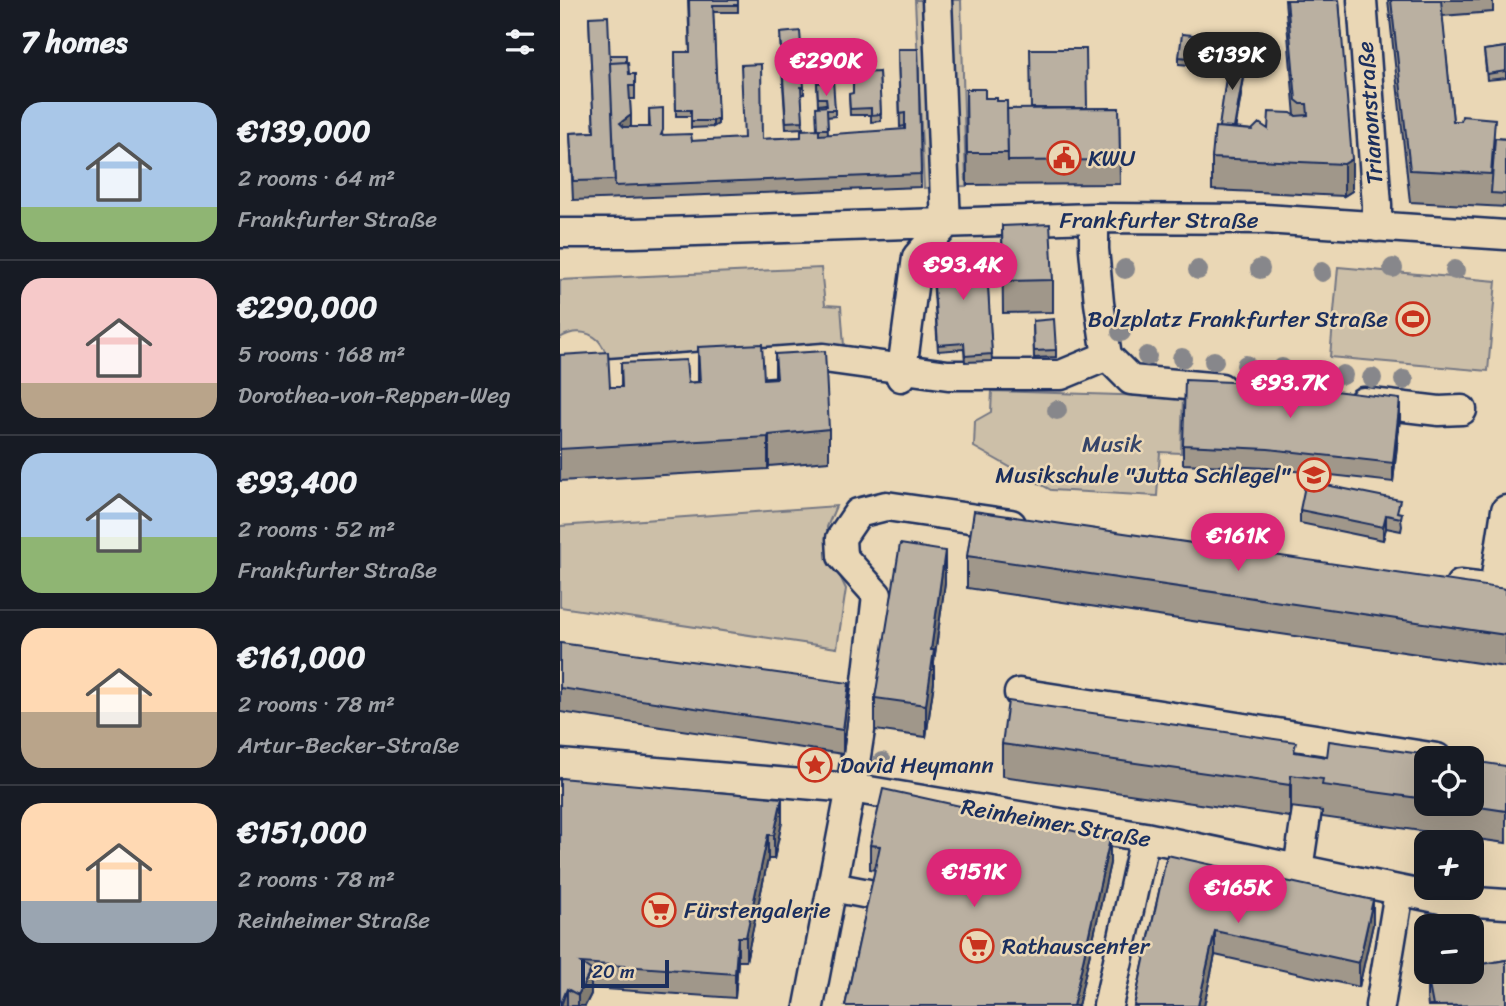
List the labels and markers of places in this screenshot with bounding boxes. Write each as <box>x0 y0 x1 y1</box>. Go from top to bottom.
pin: €139K <box>1183 32 1281 92</box>
pin: €290K <box>777 38 875 98</box>
place label: KWU <box>1088 138 1136 179</box>
public building icon: KWU <box>1045 139 1083 177</box>
pin: €93.4K <box>906 243 1020 302</box>
place label: Bolzplatz Frankfurter Straße <box>1087 299 1388 340</box>
sports icon: Bolzplatz Frankfurter Straße <box>1394 300 1432 338</box>
pin: €93.7K <box>1233 360 1347 420</box>
place label: Musikschule "Jutta Schlegel" <box>995 455 1292 496</box>
school or university icon: Musikschule "Jutta Schlegel" <box>1295 456 1333 494</box>
pin: €161K <box>1189 514 1287 573</box>
place label: David Heymann <box>840 745 994 786</box>
place icon: David Heymann <box>796 746 834 784</box>
pin: €151K <box>925 850 1023 909</box>
pin: €165K <box>1189 866 1287 925</box>
place label: Fürstengalerie <box>684 890 831 931</box>
supermarket icon: Fürstengalerie <box>640 891 678 929</box>
place label: Rathauscenter <box>1002 926 1151 967</box>
supermarket icon: Rathauscenter <box>958 927 996 965</box>

